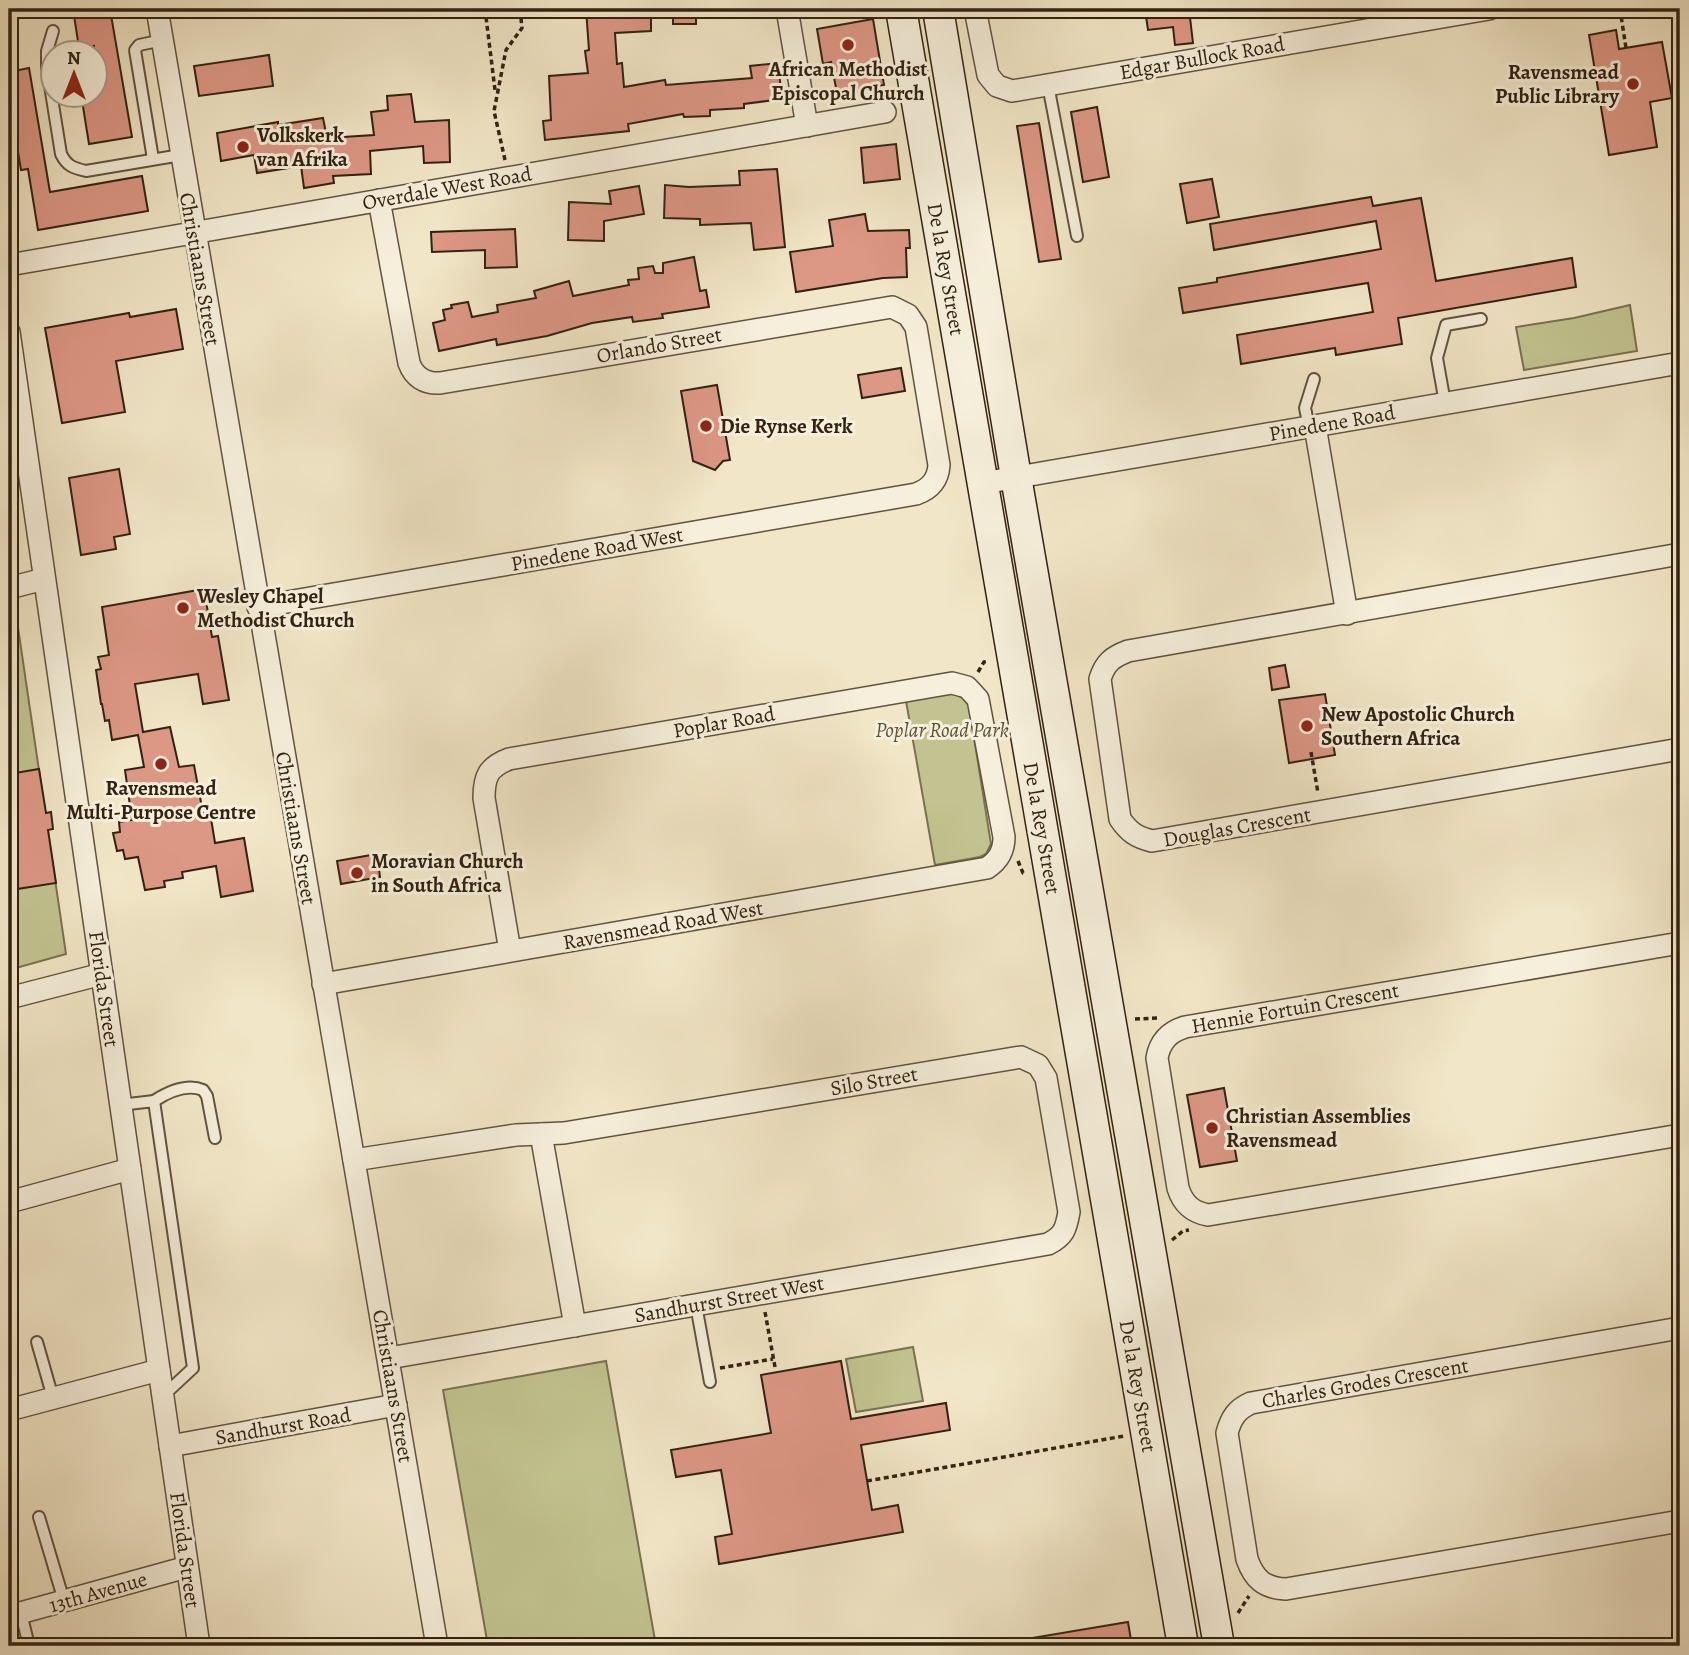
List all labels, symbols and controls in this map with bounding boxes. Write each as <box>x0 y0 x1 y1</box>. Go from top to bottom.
street label: Edgar Bullock Road <box>1117 30 1287 86</box>
marker: African Methodist Episcopal Church <box>840 37 856 53</box>
north arrow <box>38 38 108 108</box>
text: N <box>67 45 81 71</box>
place label: African Methodist Episcopal Church <box>768 55 927 107</box>
place label: Ravensmead Public Library <box>1495 58 1620 110</box>
marker: Ravensmead Public Library <box>1625 76 1641 92</box>
place label: Volkskerk van Afrika <box>256 121 349 173</box>
marker: Volkskerk van Afrika <box>235 139 251 155</box>
street label: Overdale West Road <box>360 159 535 217</box>
street label: Christiaans Street <box>173 190 227 348</box>
street label: De la Rey Street <box>921 201 971 338</box>
street label: Orlando Street <box>594 320 724 370</box>
street label: Pinedene Road <box>1267 398 1398 448</box>
place label: Die Rynse Kerk <box>720 412 853 440</box>
marker: Die Rynse Kerk <box>698 418 714 434</box>
street label: Pinedene Road West <box>509 520 685 578</box>
place label: Wesley Chapel Methodist Church <box>196 582 355 634</box>
marker: Wesley Chapel Methodist Church <box>175 600 191 616</box>
street label: Poplar Road <box>671 699 778 745</box>
place label: New Apostolic Church Southern Africa <box>1321 700 1515 752</box>
park label: Poplar Road Park <box>875 716 1009 744</box>
marker: New Apostolic Church Southern Africa <box>1299 718 1315 734</box>
street label: Christiaans Street <box>269 749 323 907</box>
marker: Ravensmead Multi-Purpose Centre <box>153 756 169 772</box>
street label: De la Rey Street <box>1017 760 1067 897</box>
place label: Ravensmead Multi-Purpose Centre <box>66 774 256 826</box>
street label: Douglas Crescent <box>1161 800 1313 854</box>
place label: Moravian Church in South Africa <box>371 847 524 899</box>
marker: Moravian Church in South Africa <box>349 865 365 881</box>
street label: Ravensmead Road West <box>561 894 765 956</box>
street label: Florida Street <box>82 929 126 1049</box>
street label: Hennie Fortuin Crescent <box>1189 976 1401 1040</box>
street label: Silo Street <box>828 1060 920 1102</box>
place label: Christian Assemblies Ravensmead <box>1226 1102 1411 1154</box>
marker: Christian Assemblies Ravensmead <box>1204 1120 1220 1136</box>
street label: Sandhurst Street West <box>632 1269 826 1329</box>
street label: Christiaans Street <box>366 1307 420 1465</box>
street label: De la Rey Street <box>1113 1318 1163 1455</box>
street label: Charles Grodes Crescent <box>1259 1351 1471 1415</box>
street label: Sandhurst Road <box>213 1400 354 1452</box>
street label: Florida Street <box>163 1490 207 1610</box>
street label: 13th Avenue <box>46 1565 150 1619</box>

